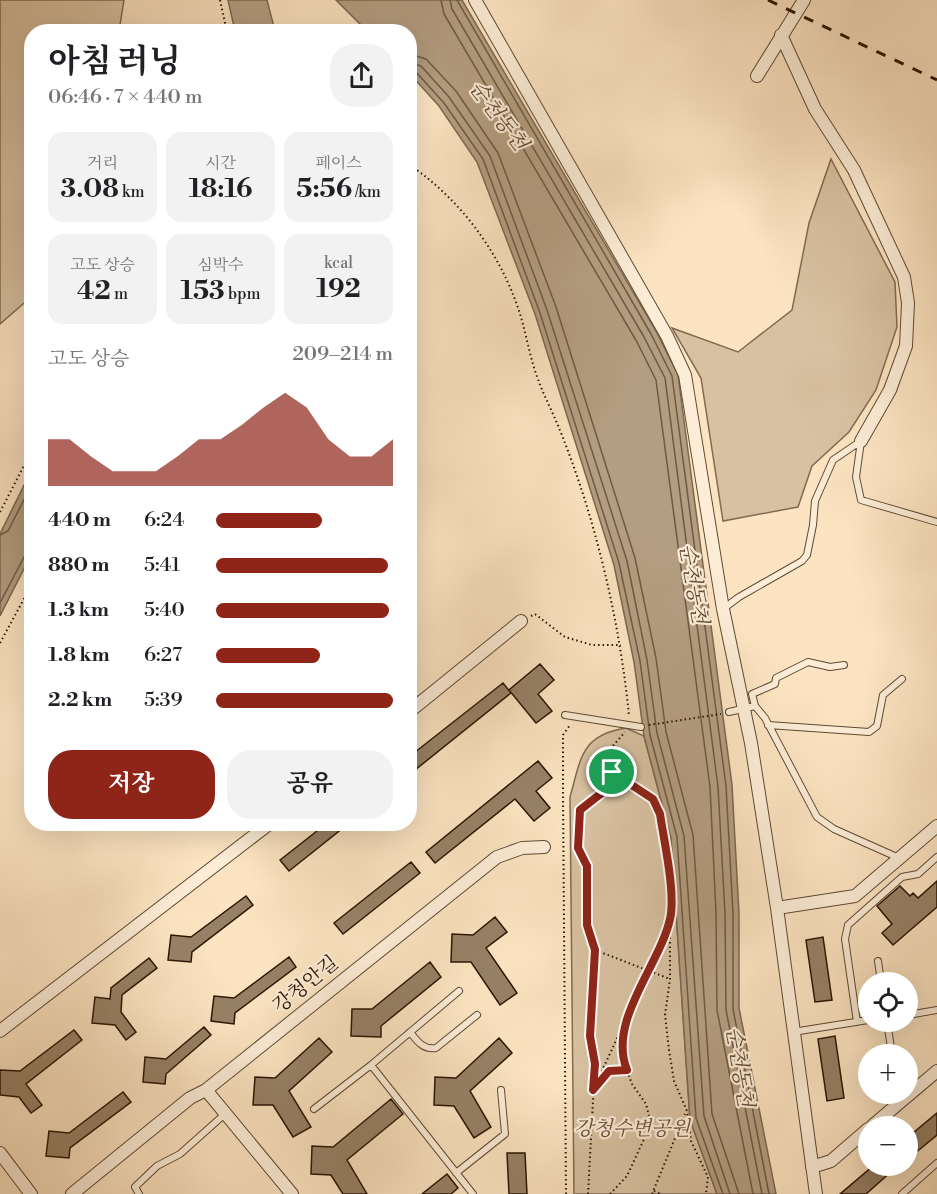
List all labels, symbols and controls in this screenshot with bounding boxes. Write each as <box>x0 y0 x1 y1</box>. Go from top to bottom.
text: 아침 러닝 <box>48 42 181 83</box>
button: share <box>330 44 393 107</box>
water label: 순천동천 <box>463 76 534 158</box>
text: 06:46 · 7 × 440 m <box>48 85 202 110</box>
text: 거리 <box>87 153 118 173</box>
text: 시간 <box>205 153 236 173</box>
text: 페이스 <box>315 153 362 173</box>
text: 3.08 <box>61 173 119 205</box>
text: 18:16 <box>189 173 252 205</box>
text: 5:56 <box>296 173 352 205</box>
text: km <box>119 182 144 202</box>
text: /km <box>352 182 381 202</box>
text: kcal <box>324 253 353 273</box>
text: 고도 상승 <box>70 255 135 275</box>
text: 심박수 <box>197 255 244 275</box>
text: 192 <box>316 273 361 305</box>
text: 42 <box>77 275 111 307</box>
text: 153 <box>181 275 225 307</box>
text: m <box>111 284 128 304</box>
text: bpm <box>225 284 260 304</box>
text: 209–214 m <box>292 342 393 367</box>
text: 고도 상승 <box>48 347 129 372</box>
text: 440 m <box>48 508 111 533</box>
text: 6:24 <box>144 508 184 533</box>
water label: 순천동천 <box>673 542 713 628</box>
text: 880 m <box>48 553 109 578</box>
text: 5:41 <box>144 553 180 578</box>
text: 1.3 km <box>48 598 109 623</box>
text: 5:40 <box>144 598 185 623</box>
text: 1.8 km <box>48 643 110 668</box>
text: 6:27 <box>144 643 182 668</box>
text: 2.2 km <box>48 688 112 713</box>
text: 5:39 <box>144 688 183 713</box>
pin <box>586 746 637 797</box>
button: 저장 <box>48 750 215 819</box>
button: 공유 <box>227 750 393 819</box>
icon: arrive <box>595 755 628 788</box>
street label: 강청안길 <box>268 951 344 1019</box>
map controls <box>858 972 918 1176</box>
button: locate <box>858 972 918 1032</box>
water label: 순천동천 <box>720 1025 758 1111</box>
button: + <box>858 1044 918 1104</box>
button: − <box>858 1116 918 1176</box>
park label: 강청수변공원 <box>574 1117 692 1142</box>

